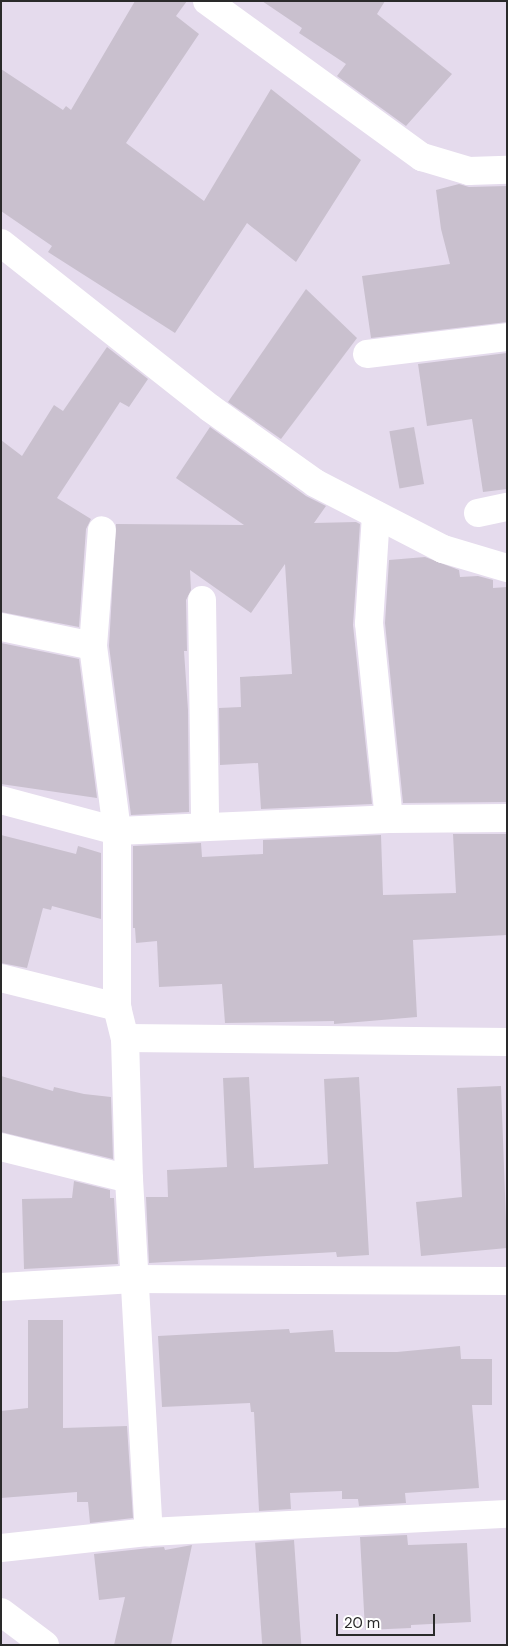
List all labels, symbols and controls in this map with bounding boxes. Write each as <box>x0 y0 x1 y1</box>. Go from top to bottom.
scale bar <box>338 1604 437 1636</box>
text: 20 m <box>344 1613 380 1633</box>

